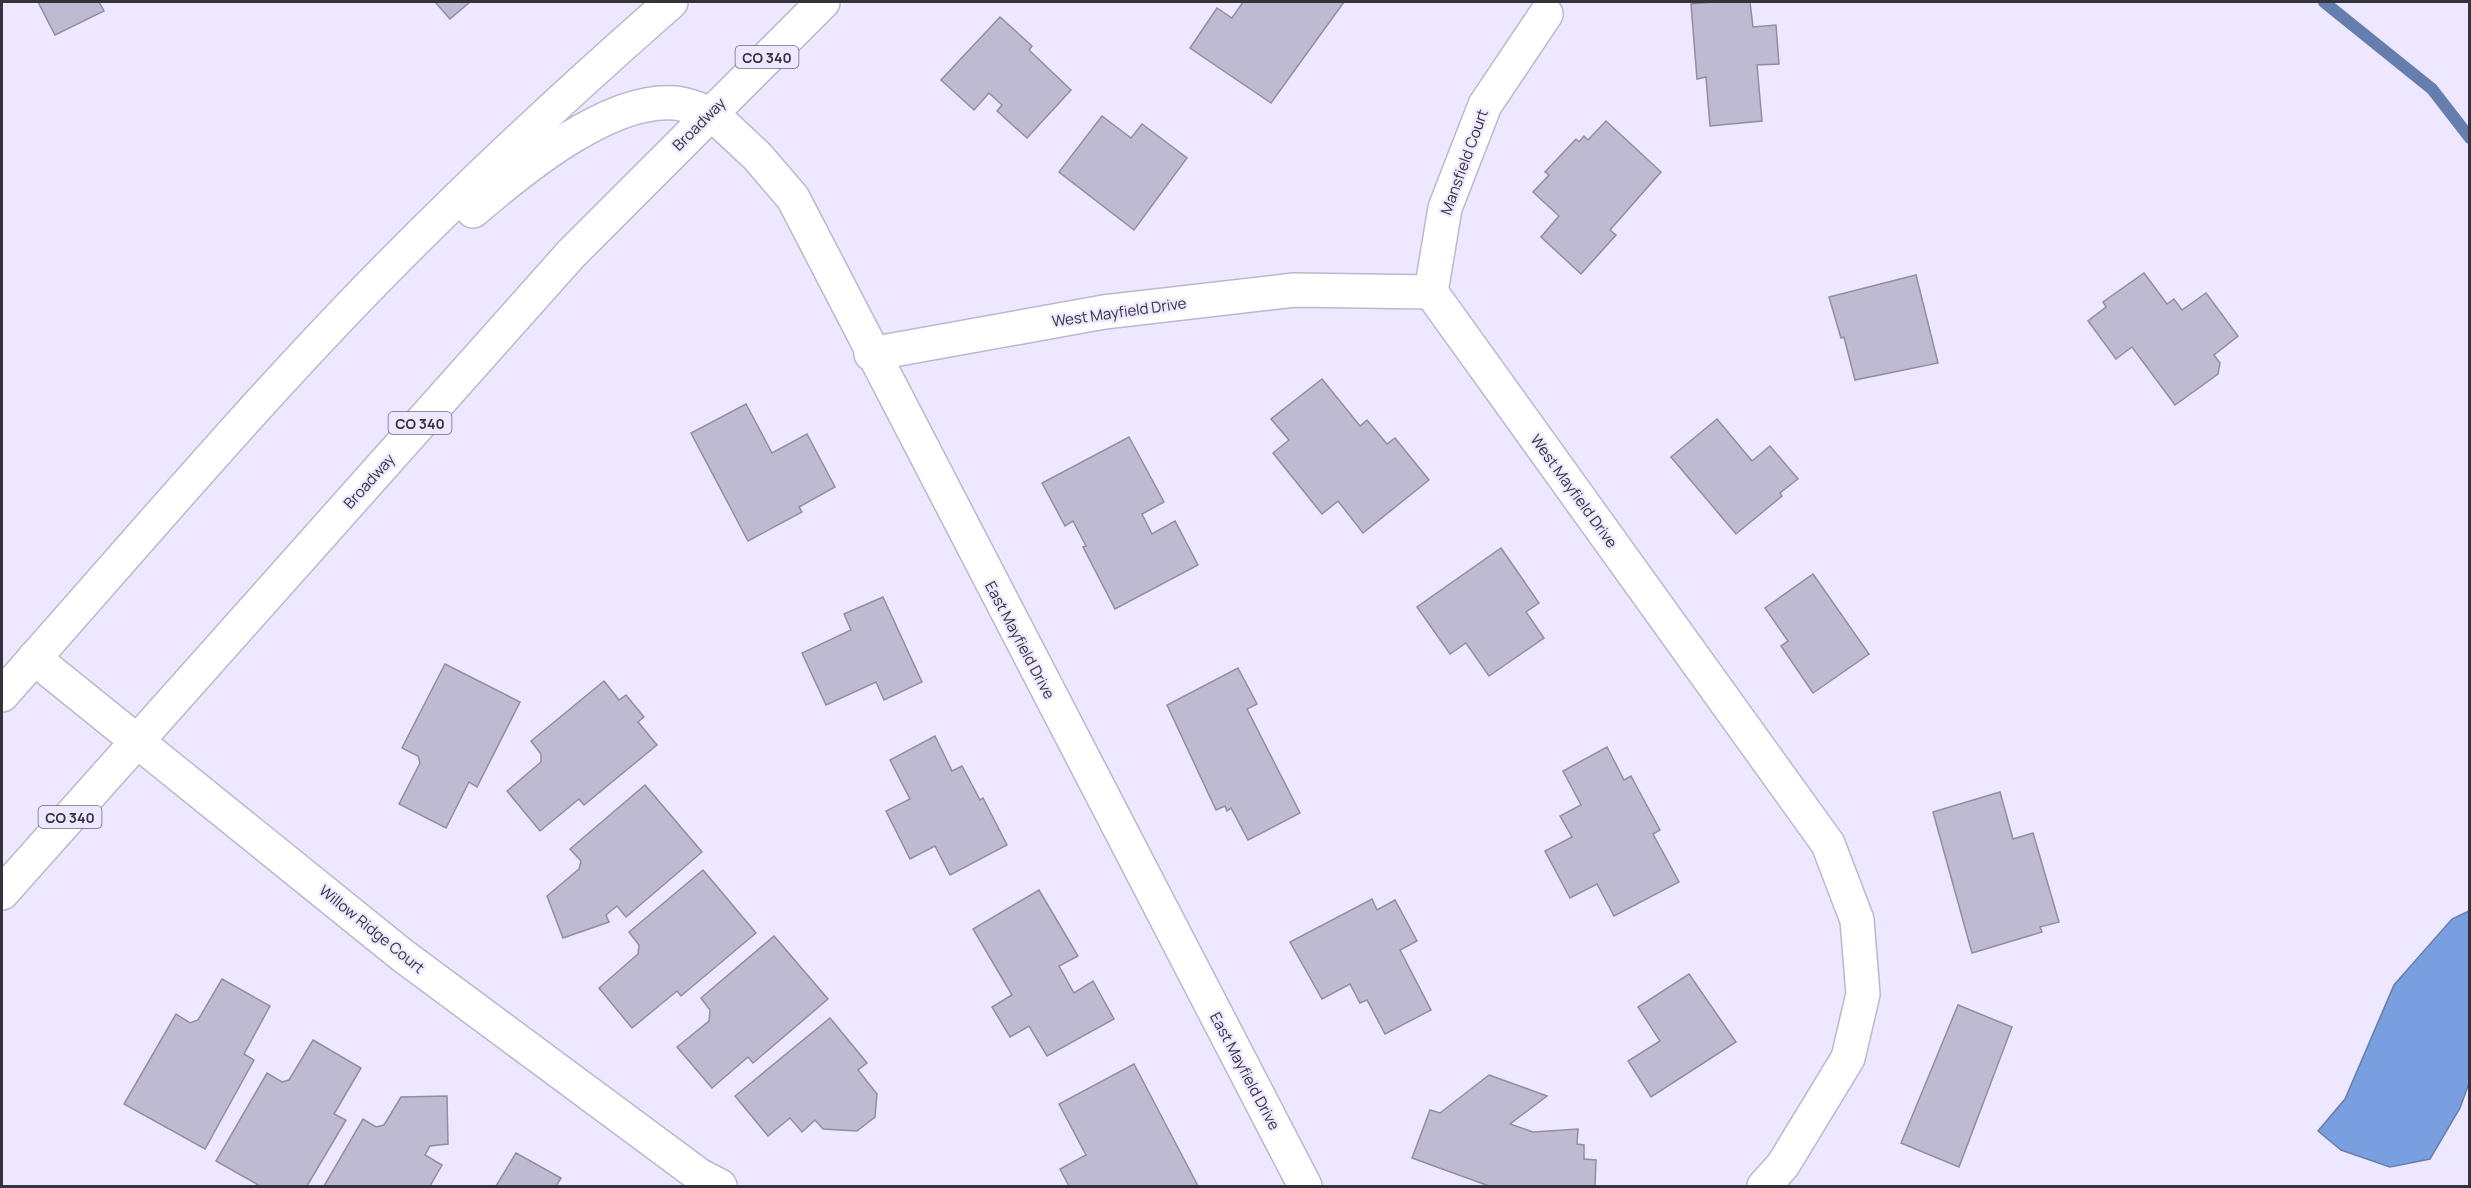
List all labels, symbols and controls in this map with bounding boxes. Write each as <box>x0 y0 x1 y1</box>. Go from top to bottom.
road number: CO 340 <box>736 46 798 68</box>
street label: Broadway <box>668 93 730 155</box>
street label: Mansfield Court <box>1435 106 1493 218</box>
street label: West Mayfield Drive <box>1050 292 1188 332</box>
road number: CO 340 <box>388 412 452 434</box>
street label: West Mayfield Drive <box>1526 430 1622 552</box>
street label: Broadway <box>339 449 399 513</box>
street label: East Mayfield Drive <box>980 577 1060 703</box>
road number: CO 340 <box>38 806 101 828</box>
street label: Willow Ridge Court <box>315 880 429 978</box>
street label: East Mayfield Drive <box>1205 1008 1285 1134</box>

